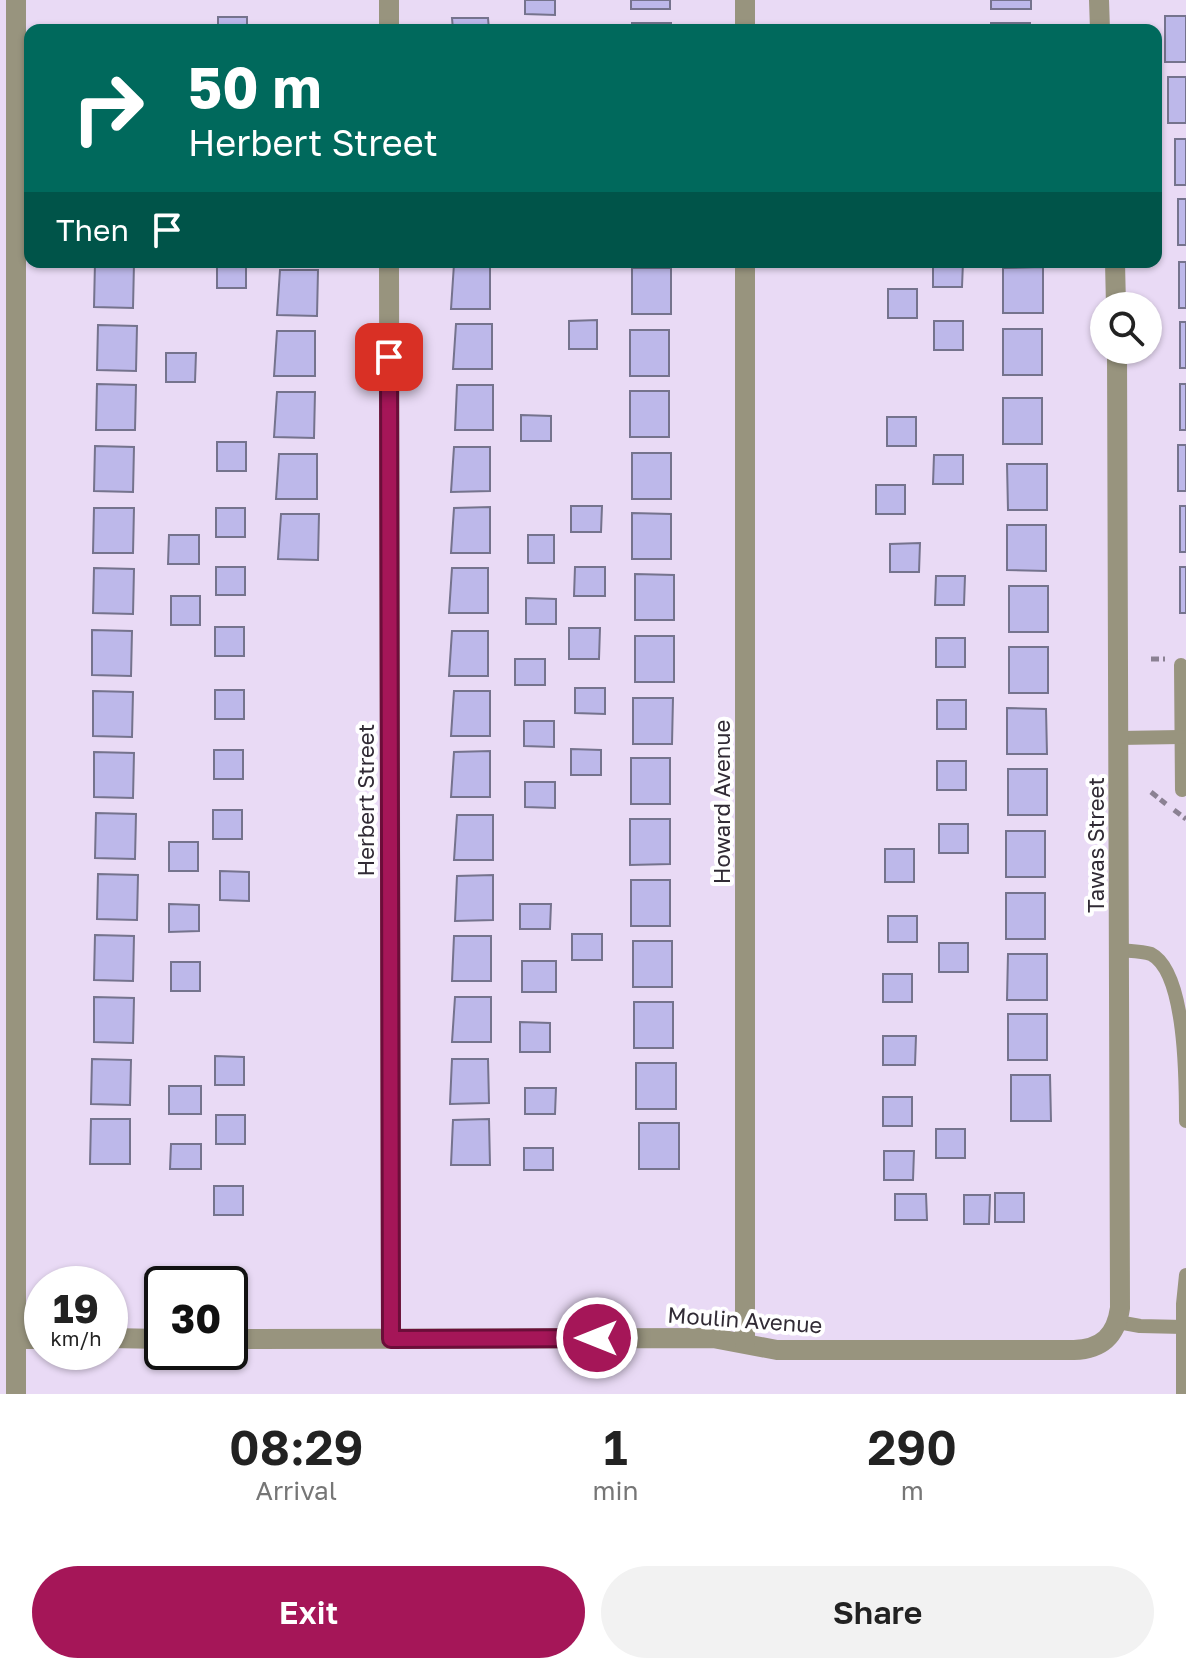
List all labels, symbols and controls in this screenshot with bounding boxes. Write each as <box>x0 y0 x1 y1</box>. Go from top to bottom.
text: 50 m <box>188 53 322 120</box>
icon: right <box>56 56 160 160</box>
text: Herbert Street <box>188 121 438 164</box>
icon: arrive <box>145 208 189 252</box>
text: Then <box>56 212 129 248</box>
map controls <box>1090 292 1162 364</box>
button: search <box>1090 292 1162 364</box>
pin <box>355 323 423 391</box>
icon: arrive <box>367 335 411 379</box>
street label: Howard Avenue <box>708 720 735 884</box>
street label: Herbert Street <box>352 724 379 876</box>
street label: Tawas Street <box>1082 777 1109 913</box>
speed limit sign: 30 <box>144 1266 248 1370</box>
text: 19 <box>53 1284 99 1332</box>
position arrow <box>555 1296 639 1380</box>
street label: Moulin Avenue <box>667 1301 823 1338</box>
text: km/h <box>51 1326 101 1350</box>
text: 08:29 <box>229 1418 364 1476</box>
text: 1 <box>603 1418 628 1476</box>
text: 290 <box>868 1418 957 1476</box>
text: Arrival <box>256 1475 337 1506</box>
text: min <box>593 1475 639 1506</box>
text: m <box>901 1475 924 1506</box>
button: Exit <box>32 1566 585 1658</box>
button: Share <box>601 1566 1154 1658</box>

